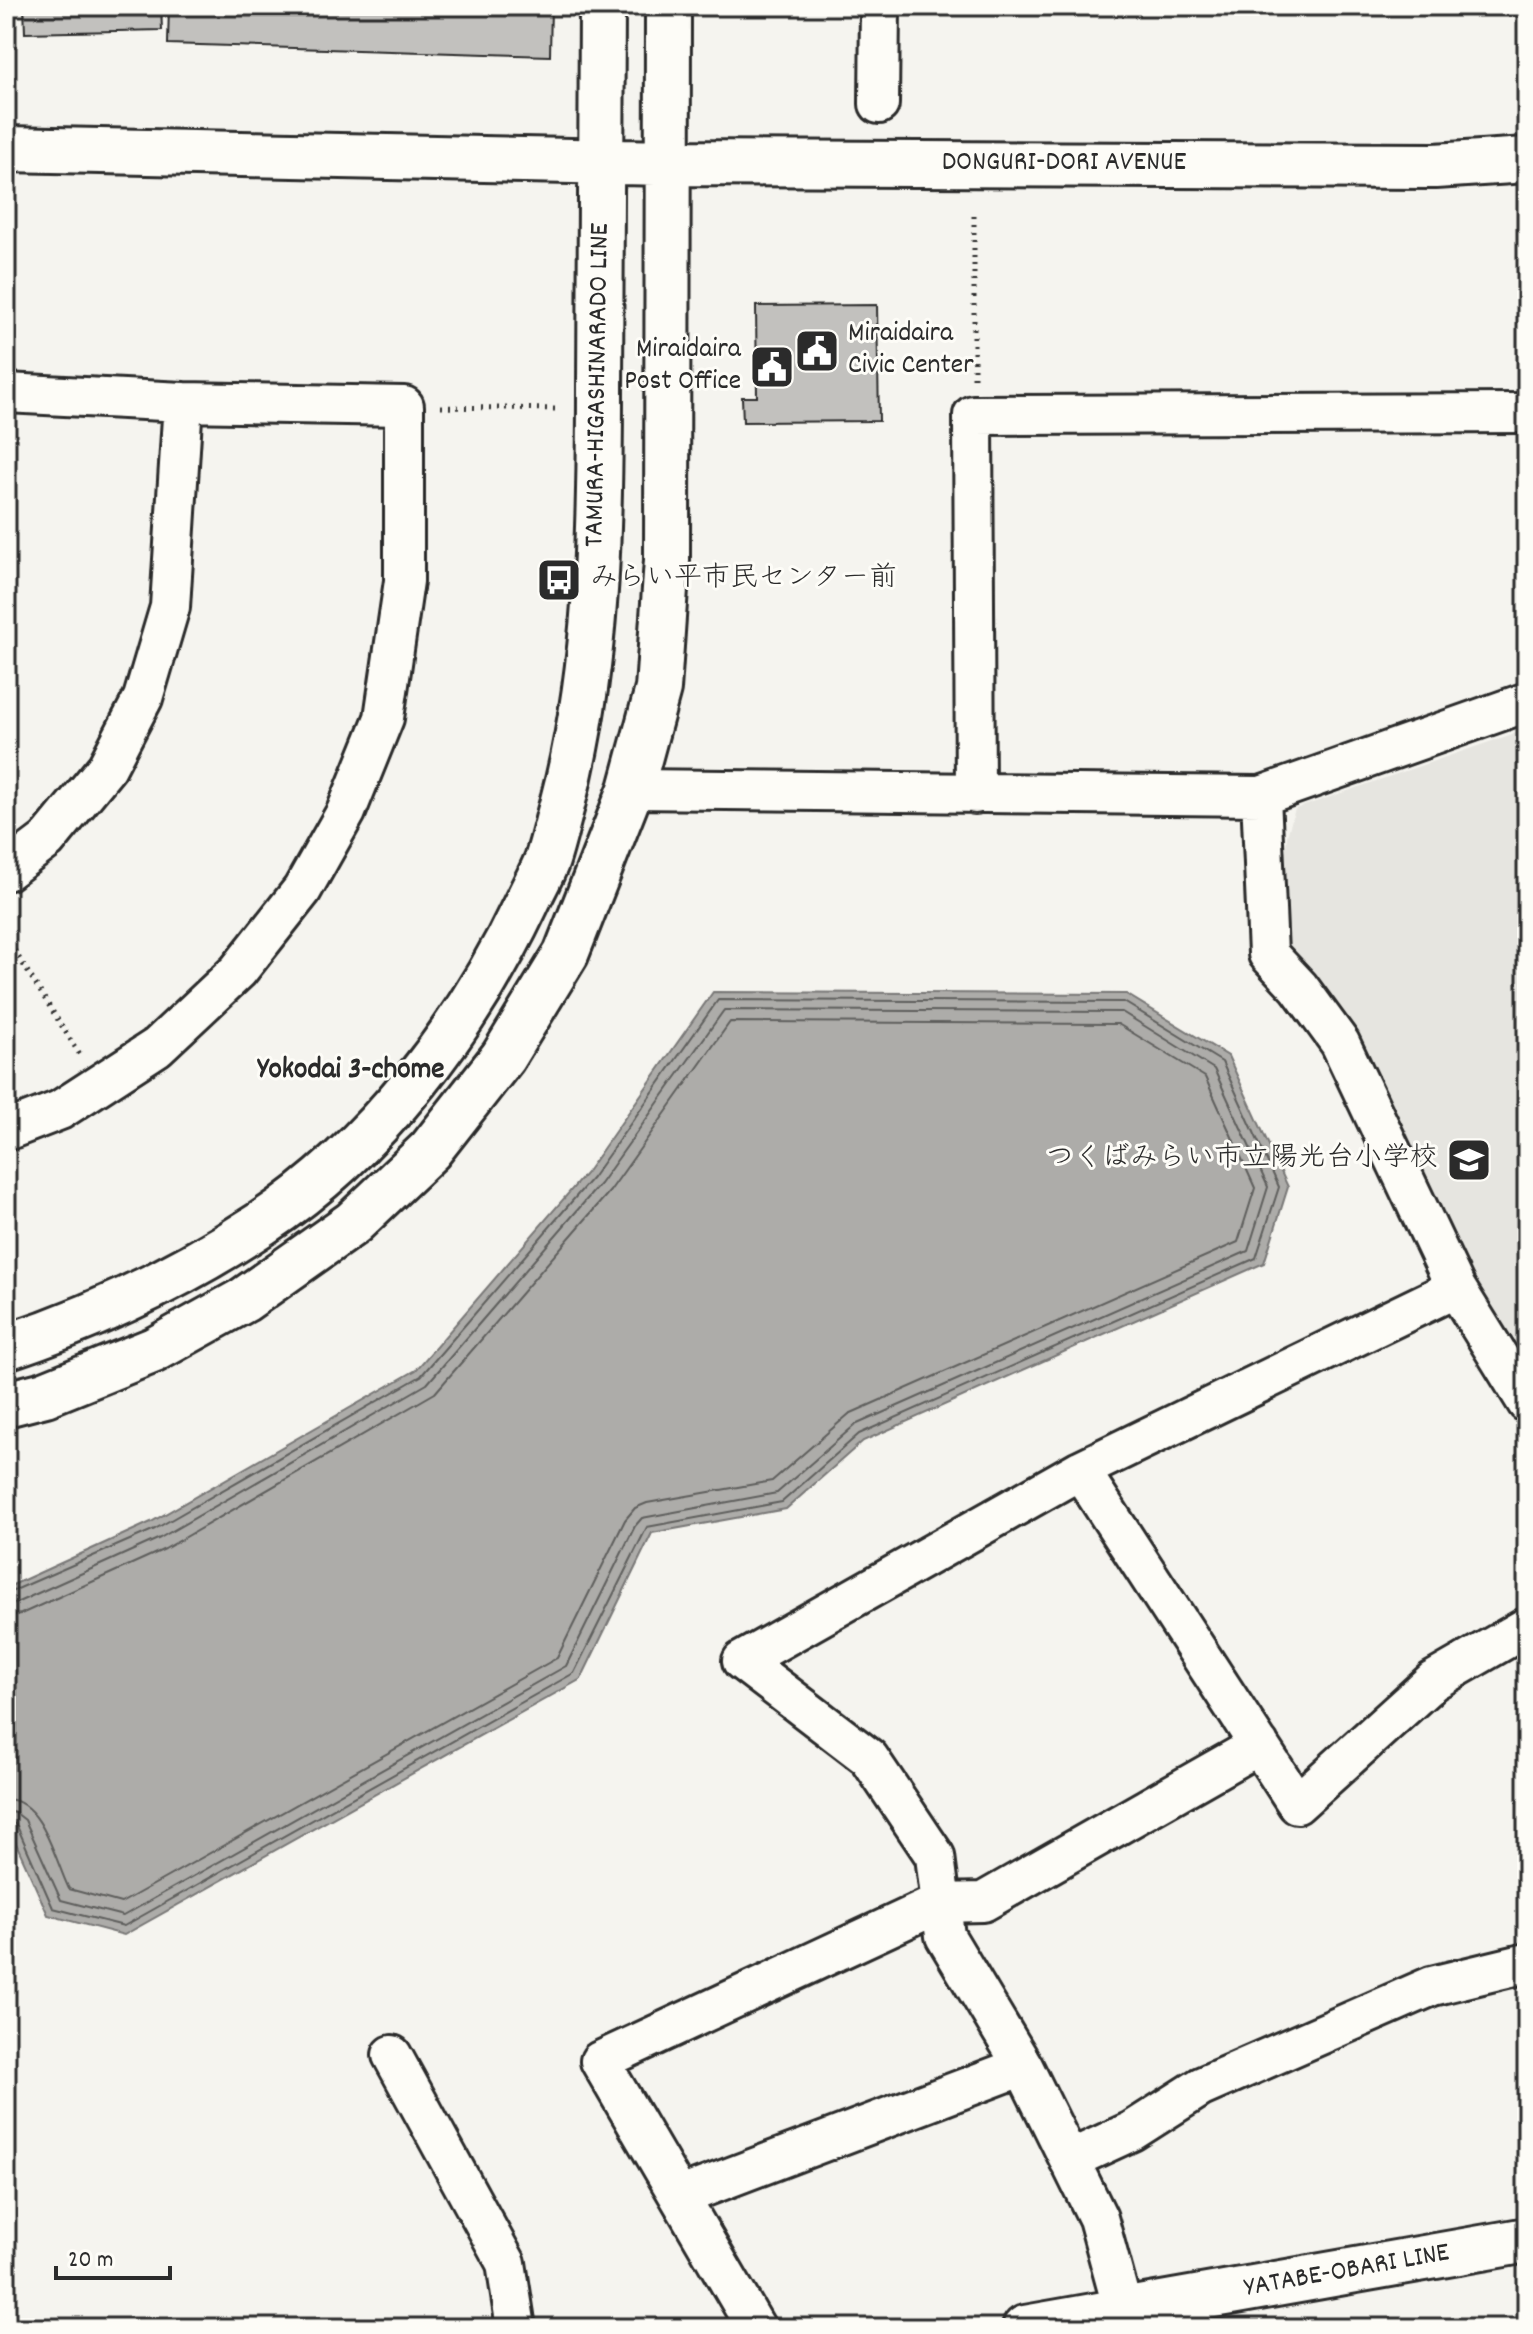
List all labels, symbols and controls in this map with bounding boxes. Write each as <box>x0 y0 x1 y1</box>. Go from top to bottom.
street label: DONGURI-DORI AVENUE <box>942 144 1187 184</box>
street label: TAMURA-HIGASHINARADO LINE <box>576 222 622 548</box>
place label: Miraidaira Civic Center <box>848 315 974 387</box>
public building icon: Miraidaira Civic Center <box>793 327 841 375</box>
place label: Miraidaira Post Office <box>624 331 742 403</box>
public building icon: Miraidaira Post Office <box>748 343 796 391</box>
bus stop icon: みらい平市民センター前 <box>535 556 583 604</box>
place label: みらい平市民センター前 <box>590 560 897 600</box>
district label: Yokodai 3-chome <box>256 1050 445 1093</box>
school or university icon: つくばみらい市立陽光台小学校 <box>1445 1136 1493 1184</box>
place label: つくばみらい市立陽光台小学校 <box>1046 1140 1438 1180</box>
scale bar <box>56 2230 170 2280</box>
street label: YATABE-OBARI LINE <box>1241 2234 1453 2310</box>
text: 20 m <box>68 2244 114 2278</box>

